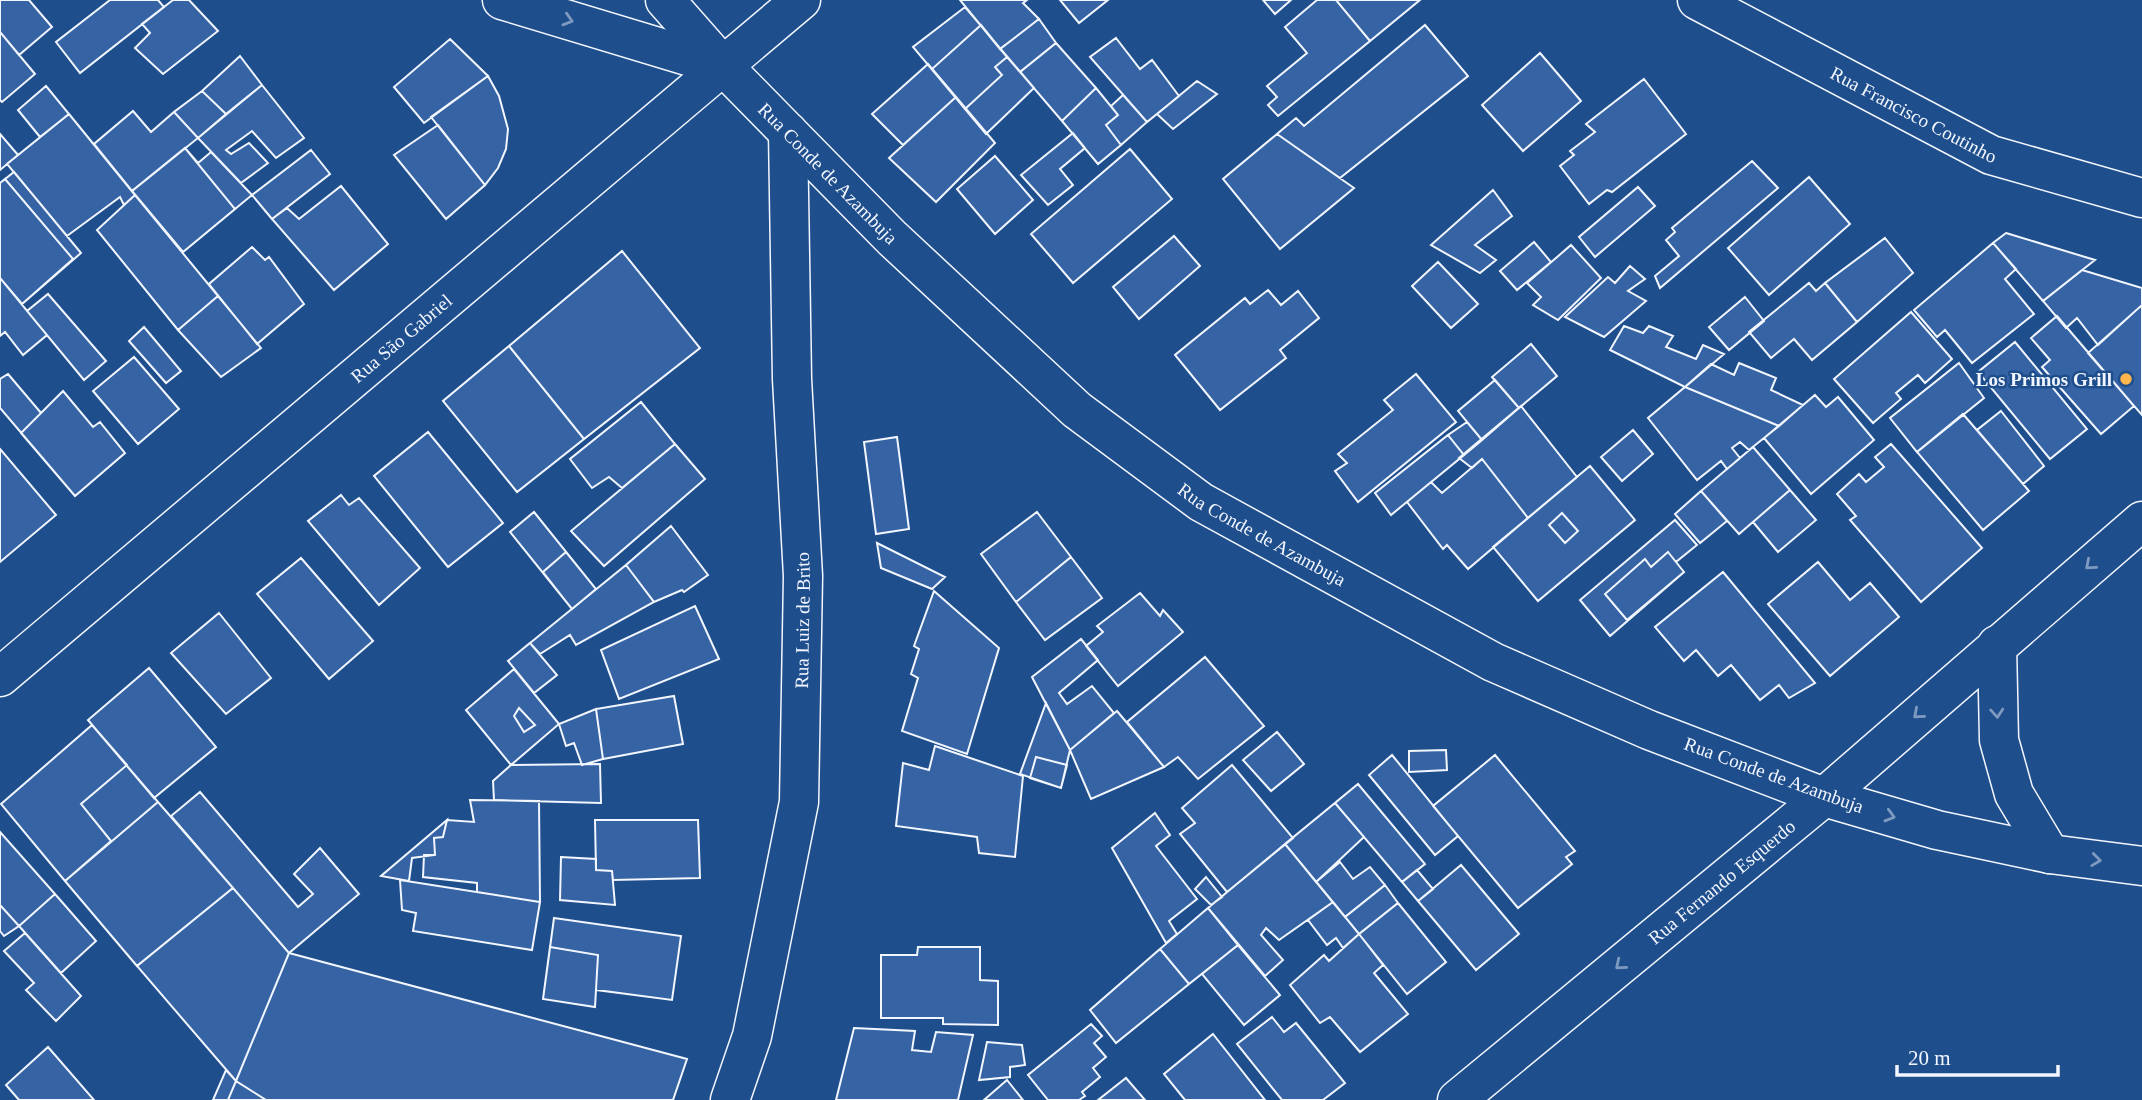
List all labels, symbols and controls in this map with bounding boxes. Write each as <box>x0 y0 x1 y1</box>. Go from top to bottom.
one-way arrow <box>561 11 573 26</box>
street label: Rua Francisco Coutinho <box>1827 62 1999 166</box>
street label: Rua Conde de Azambuja <box>754 98 903 248</box>
street label: Rua São Gabriel <box>346 290 456 387</box>
place label: Los Primos Grill <box>1976 369 2112 390</box>
marker: Los Primos Grill <box>2118 371 2134 387</box>
street label: Rua Conde de Azambuja <box>1174 478 1350 590</box>
street label: Rua Luiz de Brito <box>791 551 814 689</box>
one-way arrow <box>2085 557 2098 569</box>
one-way arrow <box>1913 706 1926 718</box>
one-way arrow <box>1989 708 2004 719</box>
street label: Rua Conde de Azambuja <box>1681 733 1867 817</box>
one-way arrow <box>1883 807 1895 822</box>
street label: Rua Fernando Esquerdo <box>1644 815 1799 948</box>
one-way arrow <box>2090 853 2102 868</box>
one-way arrow <box>1616 957 1629 969</box>
scale bar <box>1897 1034 2058 1078</box>
text: 20 m <box>1908 1046 1951 1070</box>

